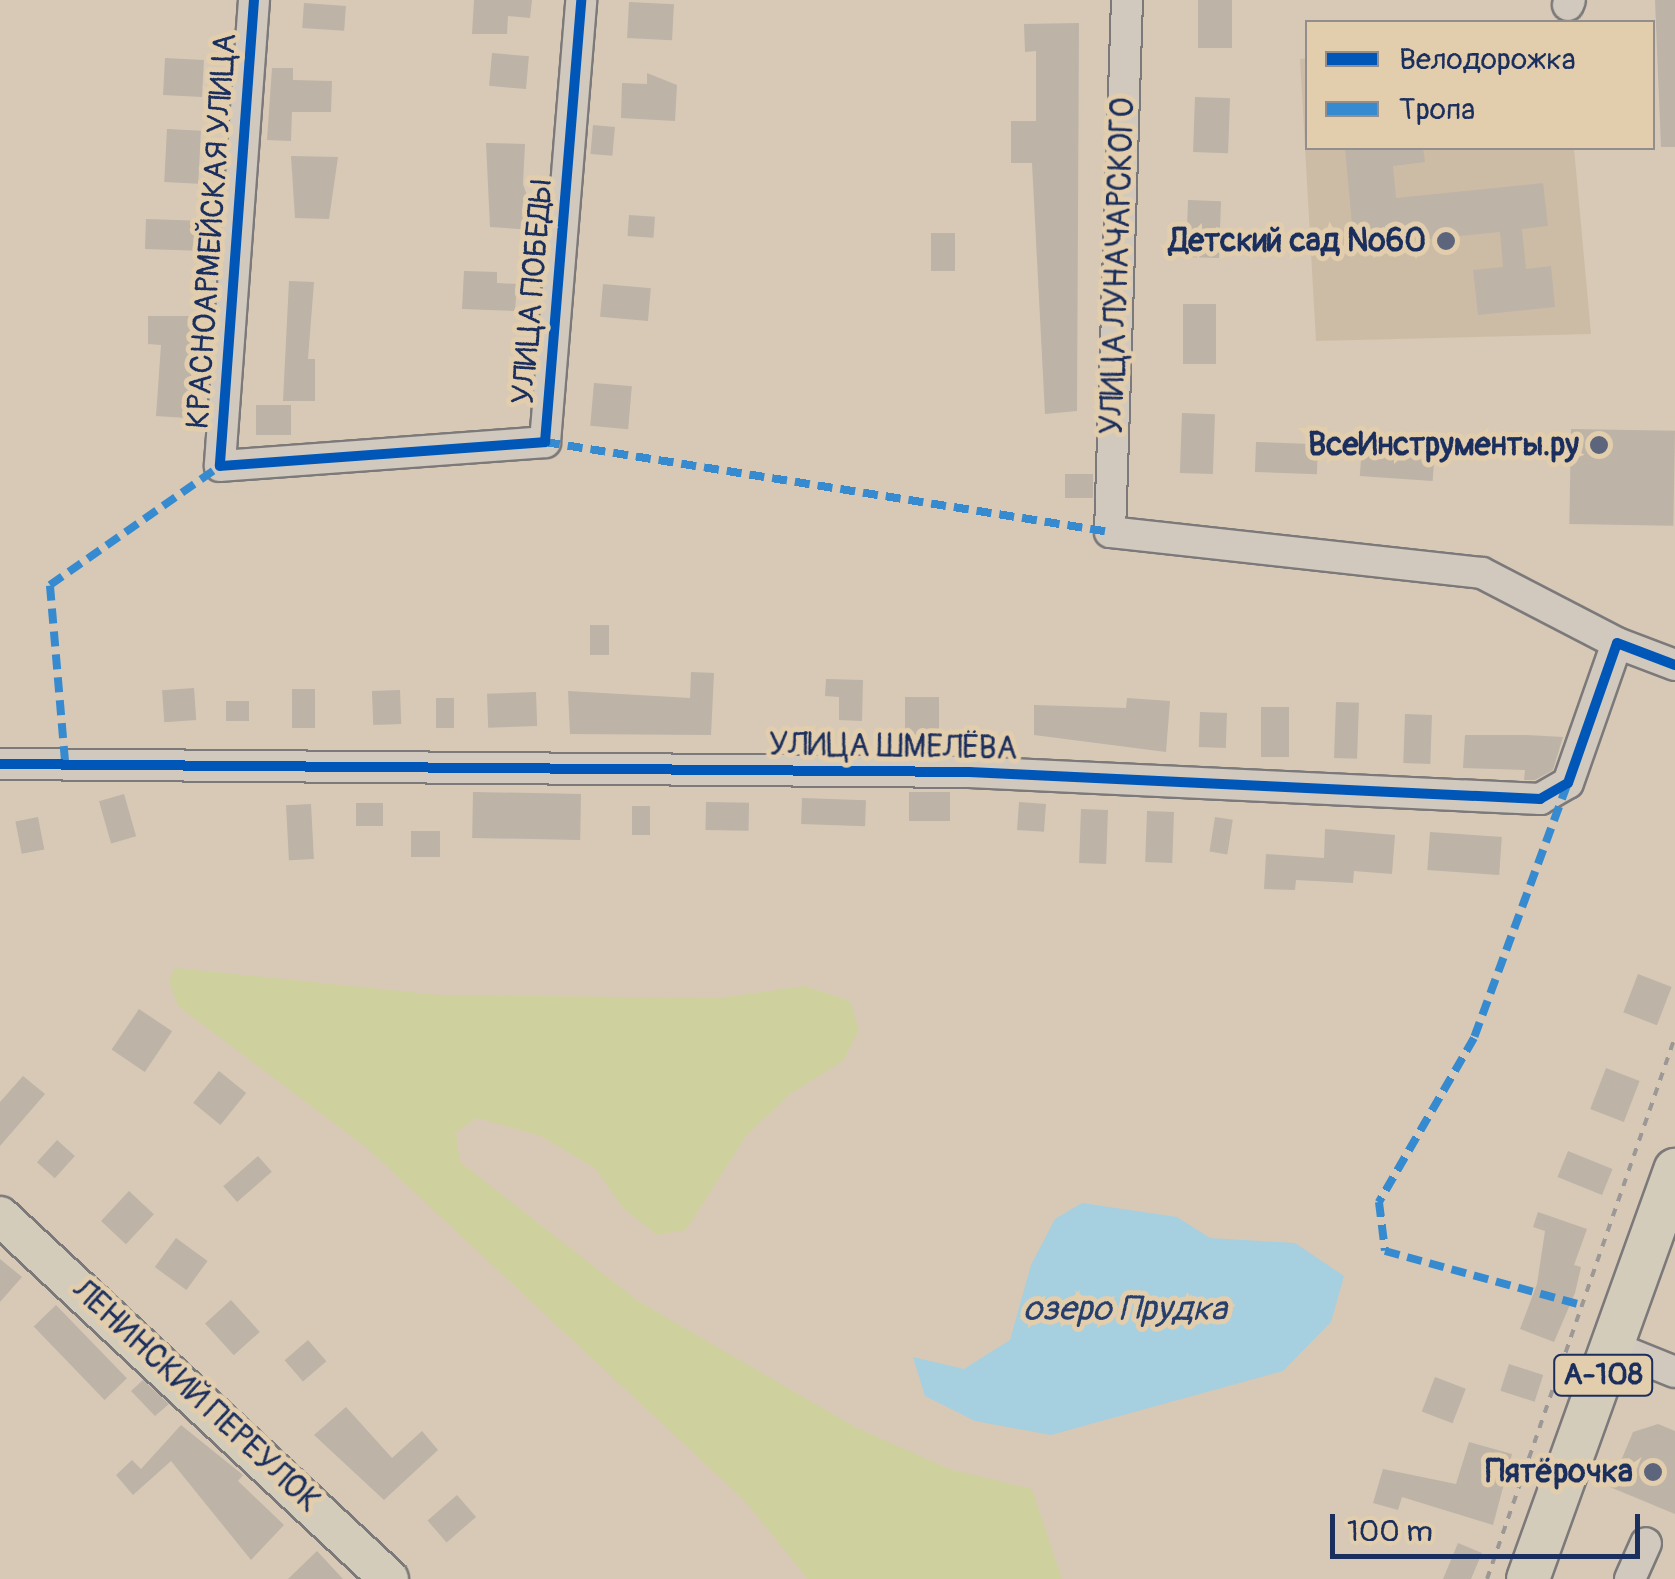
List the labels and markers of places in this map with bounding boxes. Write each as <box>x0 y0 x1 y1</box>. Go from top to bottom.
place label: Детский сад №60 <box>1169 222 1426 260</box>
marker: Детский сад №60 <box>1435 230 1457 252</box>
place label: ВсеИнструменты.ру <box>1308 426 1579 464</box>
marker: ВсеИнструменты.ру <box>1588 434 1610 456</box>
place label: Пятёрочка <box>1486 1453 1633 1491</box>
marker: Пятёрочка <box>1642 1461 1664 1483</box>

